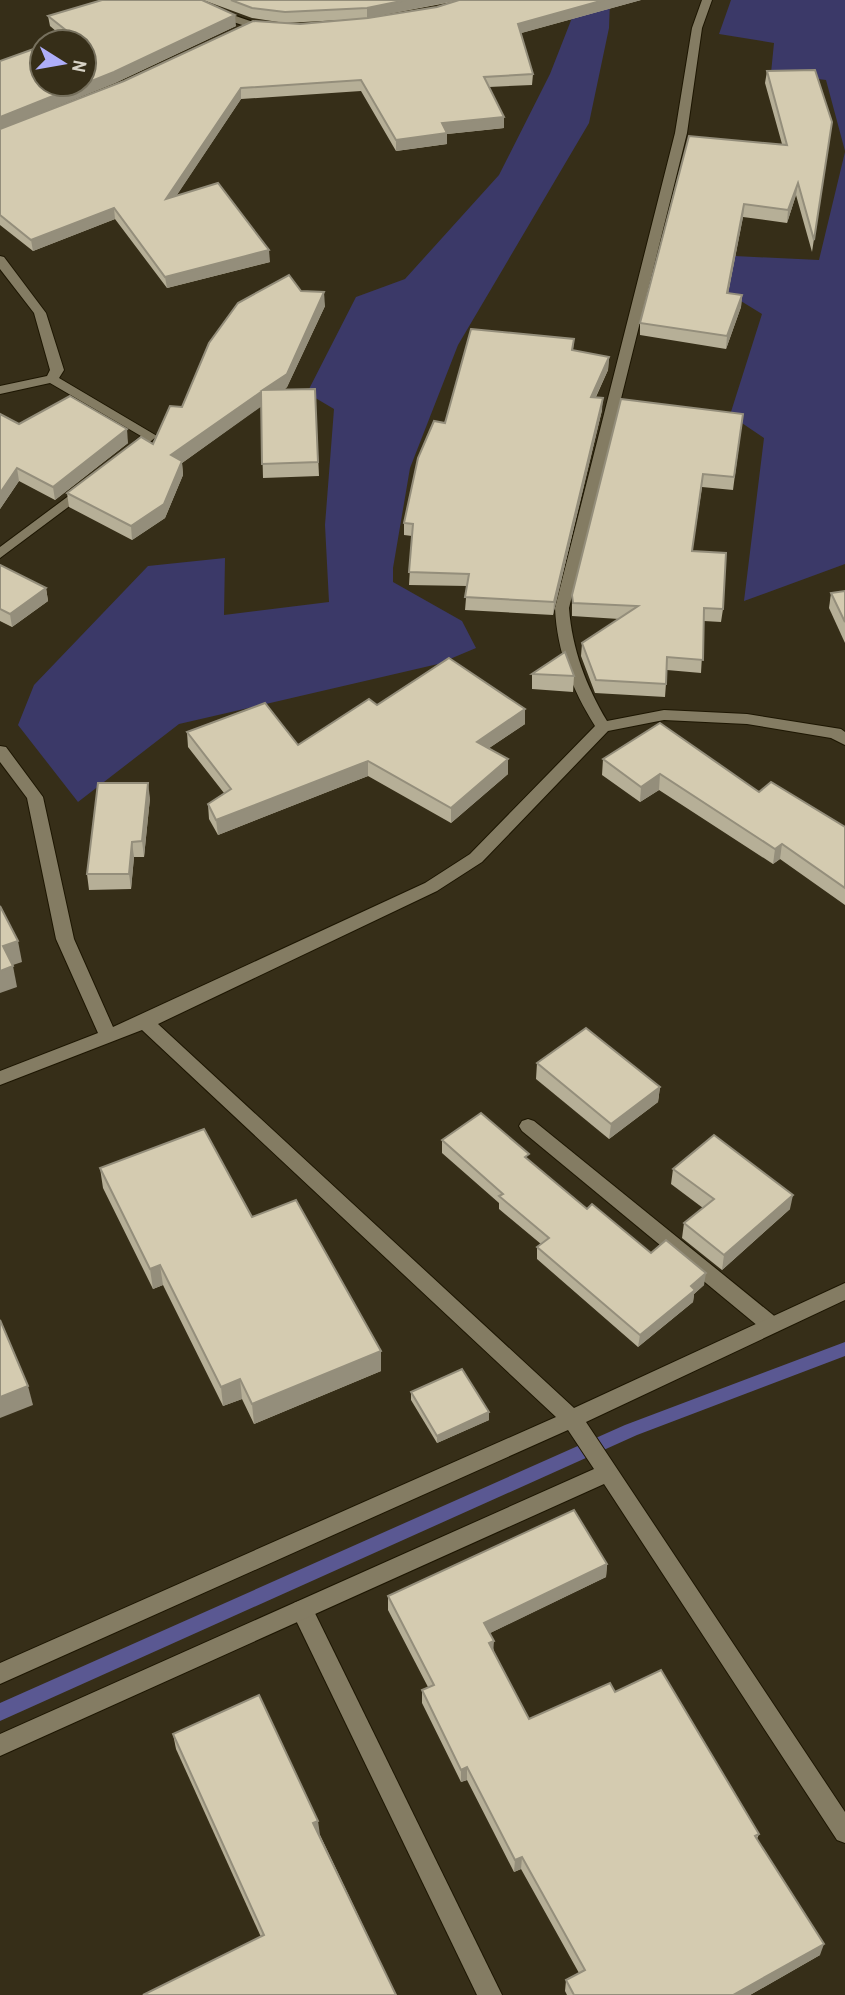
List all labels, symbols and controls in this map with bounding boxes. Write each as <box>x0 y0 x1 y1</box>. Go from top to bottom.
north arrow <box>28 28 98 98</box>
text: N <box>66 58 94 74</box>

